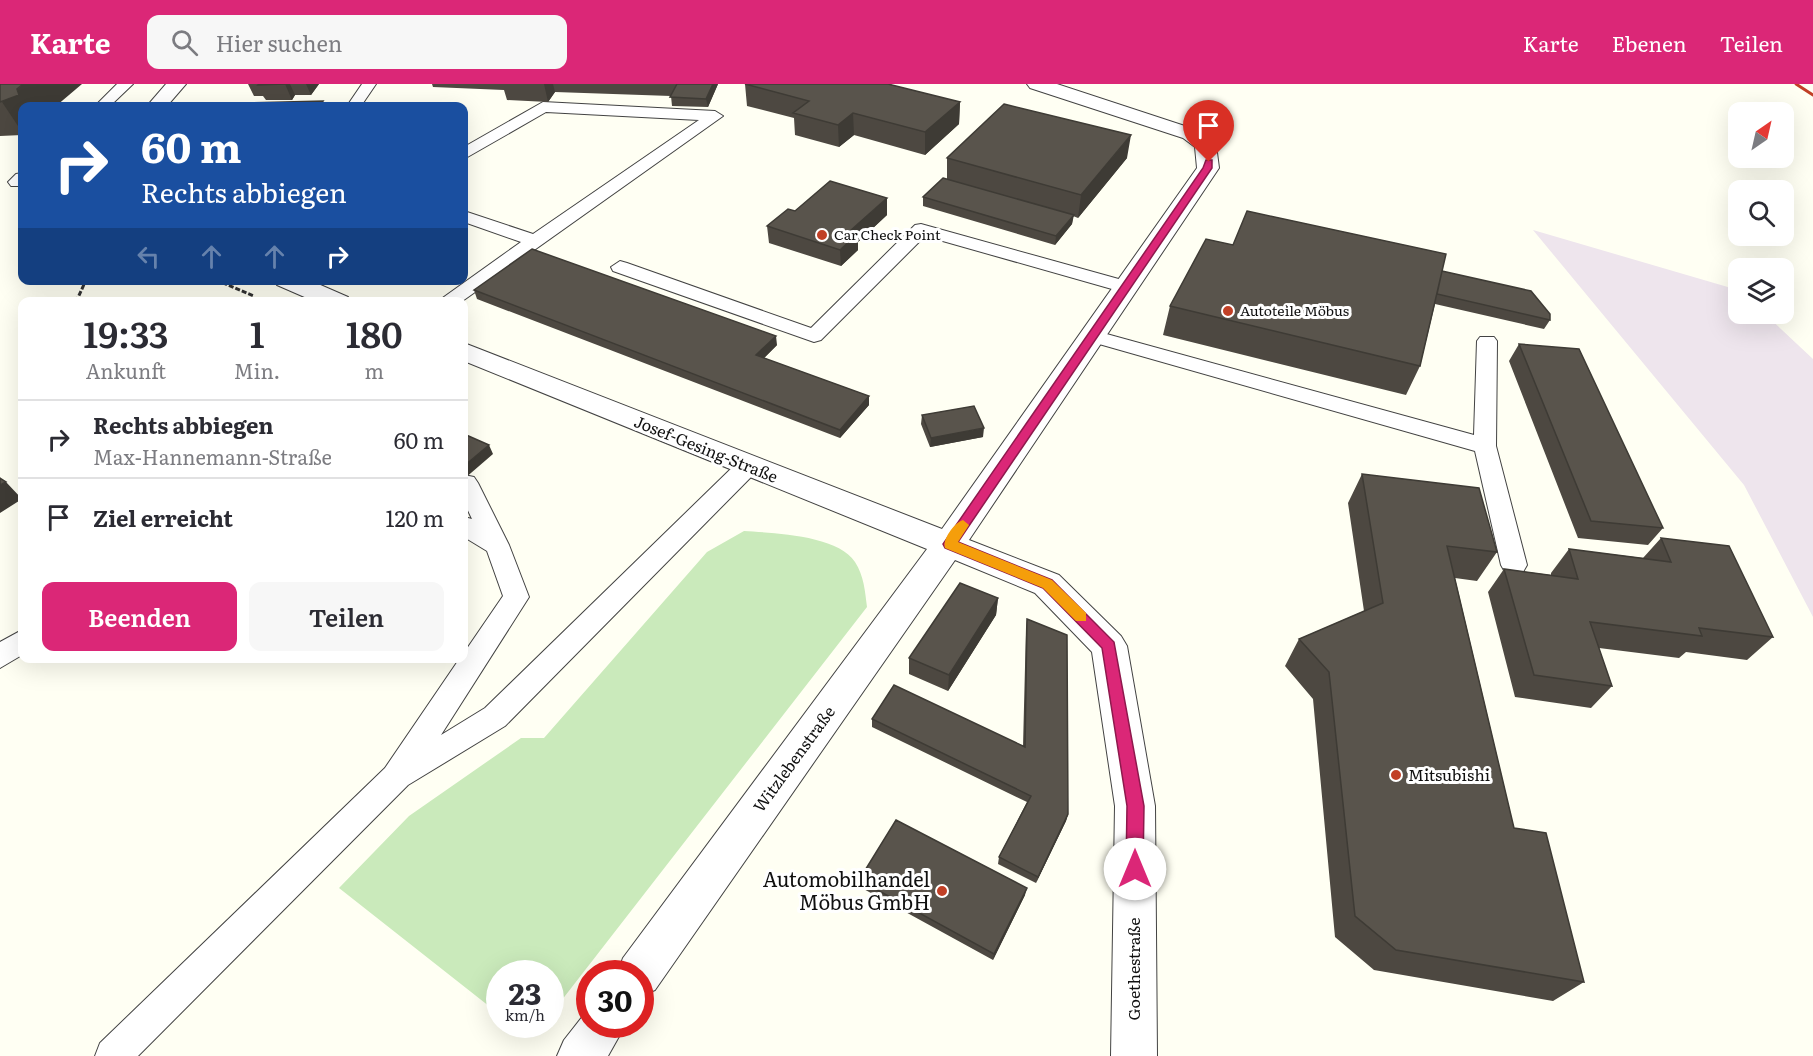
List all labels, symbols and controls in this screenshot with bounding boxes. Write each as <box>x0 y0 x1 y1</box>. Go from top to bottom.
search box <box>147 15 567 69</box>
text: Karte <box>30 21 111 63</box>
icon: search <box>168 26 201 59</box>
text: Hier suchen <box>216 26 342 59</box>
text: Karte <box>1523 27 1579 58</box>
text: Ebenen <box>1612 27 1687 58</box>
text: Teilen <box>1720 27 1783 58</box>
pin <box>1183 100 1234 162</box>
north arrow <box>1728 102 1794 168</box>
map controls <box>1728 102 1794 324</box>
icon: arrive <box>1192 109 1225 142</box>
text: 60 m <box>141 114 242 176</box>
icon: right <box>42 126 120 204</box>
text: Rechts abbiegen <box>141 171 347 211</box>
button: search <box>1728 180 1794 246</box>
place label: Car Check Point <box>834 224 941 244</box>
marker: Car Check Point <box>815 228 829 242</box>
icon: left <box>132 240 165 273</box>
icon: ahead <box>195 240 228 273</box>
icon: ahead <box>258 240 291 273</box>
icon: right <box>321 240 354 273</box>
button: layers <box>1728 258 1794 324</box>
place label: Autoteile Möbus <box>1240 300 1349 320</box>
marker: Autoteile Möbus <box>1221 304 1235 318</box>
text: 19:33 <box>83 306 169 359</box>
text: 1 <box>250 306 264 359</box>
text: 180 <box>346 306 403 359</box>
text: Ankunft <box>86 355 166 385</box>
text: Min. <box>234 355 280 385</box>
text: m <box>364 355 384 385</box>
text: Rechts abbiegen <box>93 408 273 441</box>
street label: Josef-Gesing-Straße <box>631 408 782 488</box>
icon: right <box>42 423 75 456</box>
text: 60 m <box>394 423 444 456</box>
text: Max-Hannemann-Straße <box>93 441 332 471</box>
icon: arrive <box>42 501 75 534</box>
text: Ziel erreicht <box>93 501 233 534</box>
text: 120 m <box>385 501 444 534</box>
button: Beenden <box>42 582 237 651</box>
button: Teilen <box>249 582 444 651</box>
street label: Witzlebenstraße <box>746 700 840 816</box>
place label: Mitsubishi <box>1408 762 1490 786</box>
marker: Mitsubishi <box>1389 768 1403 782</box>
position arrow <box>1103 837 1167 901</box>
place label: Automobilhandel Möbus GmbH <box>763 863 930 916</box>
marker: Automobilhandel Möbus GmbH <box>935 884 949 898</box>
street label: Goethestraße <box>1121 917 1145 1021</box>
speed limit sign: 30 <box>576 960 654 1038</box>
text: 23 <box>509 970 541 1014</box>
text: km/h <box>505 1003 545 1026</box>

